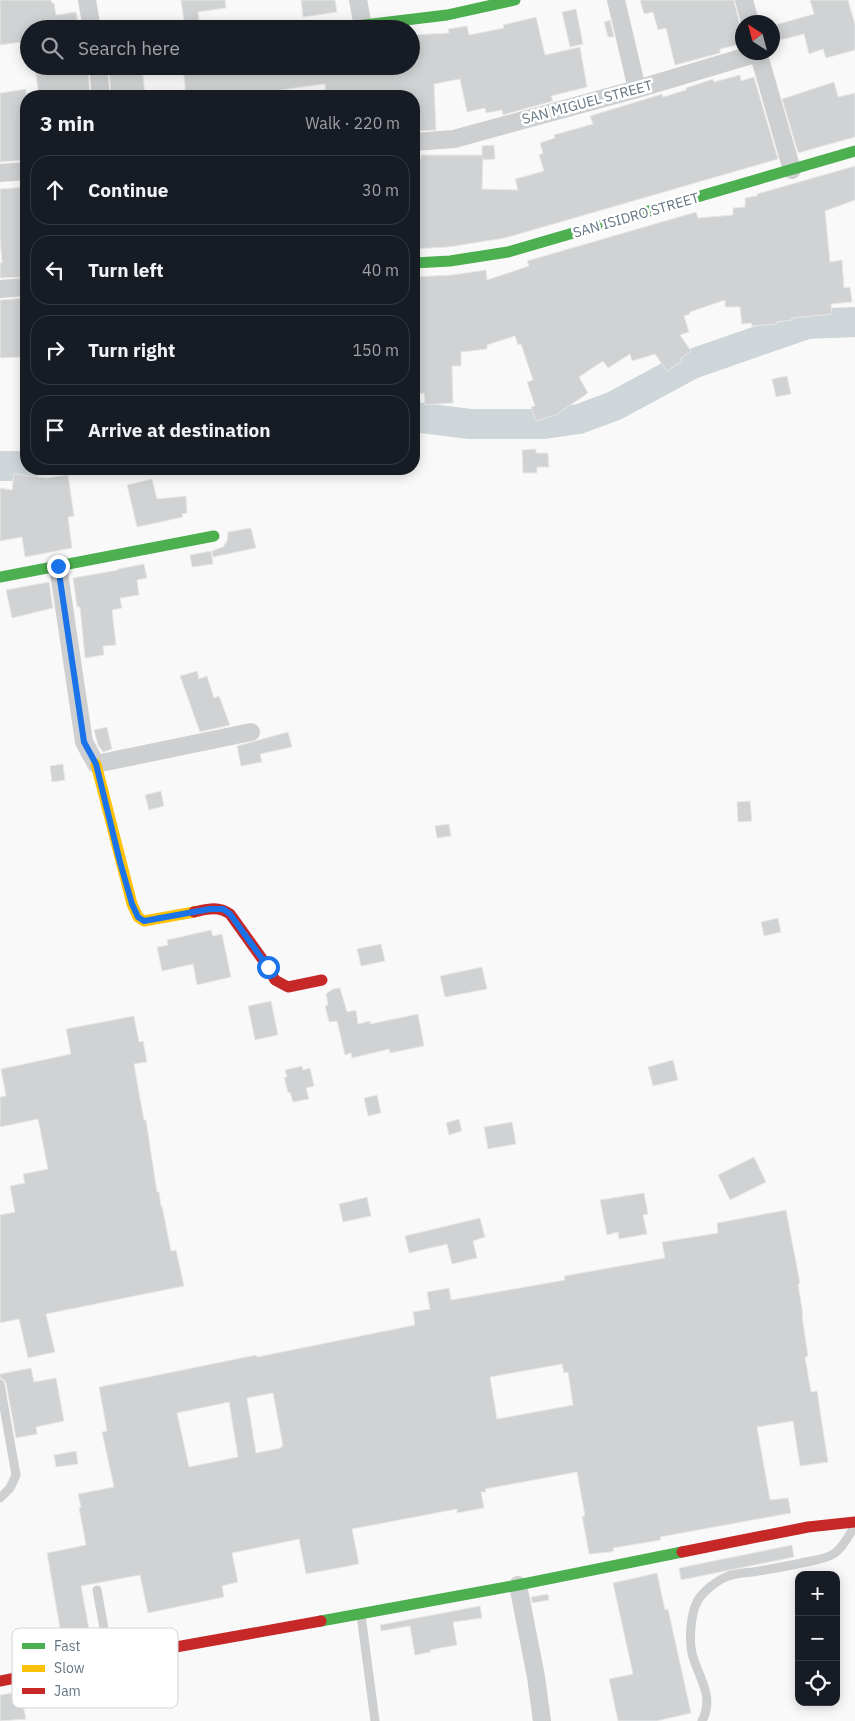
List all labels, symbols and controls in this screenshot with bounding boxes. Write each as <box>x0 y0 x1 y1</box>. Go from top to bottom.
north arrow <box>735 15 780 60</box>
search box <box>20 20 420 75</box>
icon: search <box>38 34 66 62</box>
text: Search here <box>78 36 180 60</box>
street label: SAN MIGUEL STREET <box>520 76 654 128</box>
text: 3 min <box>40 109 95 137</box>
text: Walk · 220 m <box>305 113 400 133</box>
icon: ahead <box>41 176 69 204</box>
text: Continue <box>88 178 168 202</box>
text: 30 m <box>362 180 399 200</box>
street label: SAN ISIDRO STREET <box>571 188 701 242</box>
icon: left <box>41 256 69 284</box>
text: Turn left <box>88 258 164 282</box>
text: 40 m <box>362 260 399 280</box>
icon: right <box>41 336 69 364</box>
text: Turn right <box>88 338 175 362</box>
text: 150 m <box>352 340 399 360</box>
icon: arrive <box>41 416 69 444</box>
text: Arrive at destination <box>88 418 271 442</box>
route end <box>47 555 70 578</box>
route start <box>257 956 280 979</box>
map controls <box>795 1571 840 1706</box>
button: + <box>795 1571 840 1616</box>
button: − <box>795 1616 840 1661</box>
legend <box>12 1628 178 1708</box>
text: Fast <box>54 1637 80 1655</box>
text: Slow <box>54 1659 85 1677</box>
button: locate <box>795 1661 840 1706</box>
text: Jam <box>54 1682 81 1700</box>

